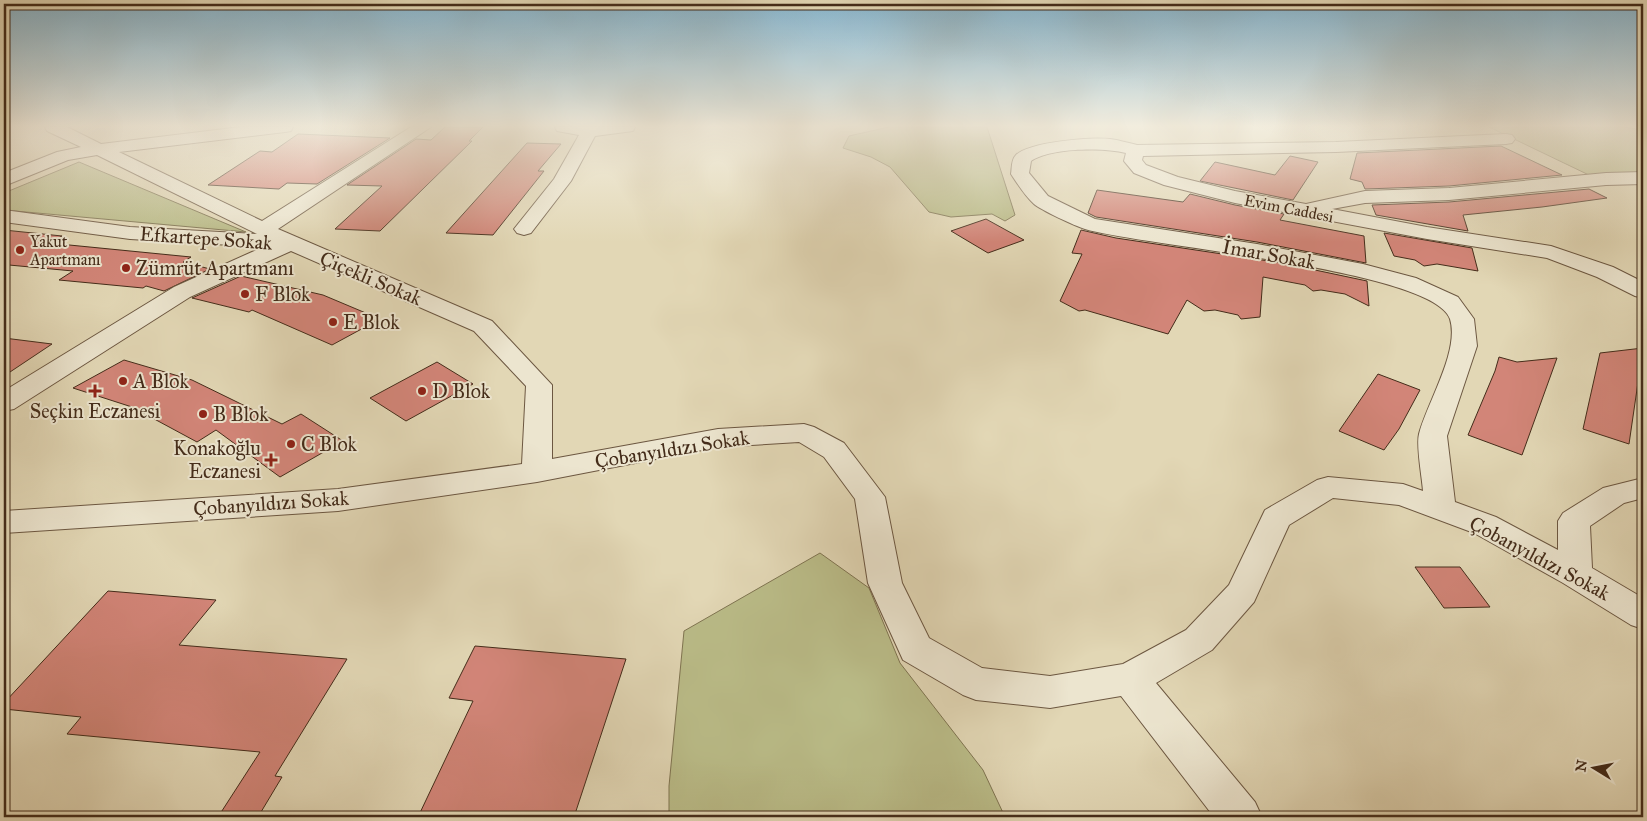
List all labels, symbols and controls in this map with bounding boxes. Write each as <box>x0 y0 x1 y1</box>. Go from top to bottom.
street label: Evim Caddesi <box>1243 191 1336 227</box>
street label: Efkartepe Sokak <box>139 221 274 255</box>
place label: Yakut Apartmanı <box>29 232 101 269</box>
street label: İmar Sokak <box>1220 233 1318 274</box>
marker: Yakut Apartmanı <box>14 244 26 256</box>
street label: Çiçekli Sokak <box>316 246 426 311</box>
place label: Zümrüt Apartmanı <box>136 256 294 280</box>
marker: Zümrüt Apartmanı <box>120 262 132 274</box>
place label: F Blok <box>255 282 311 306</box>
marker: F Blok <box>239 288 251 300</box>
place label: E Blok <box>343 310 400 334</box>
marker: E Blok <box>327 316 339 328</box>
place label: A Blok <box>132 369 189 393</box>
marker: A Blok <box>117 375 129 387</box>
place label: D Blok <box>432 379 491 403</box>
marker: Seçkin Eczanesi <box>89 385 101 397</box>
marker: D Blok <box>416 385 428 397</box>
place label: Seçkin Eczanesi <box>30 399 161 423</box>
place label: B Blok <box>213 402 269 426</box>
marker: B Blok <box>197 408 209 420</box>
street label: Çobanyıldızı Sokak <box>593 425 752 473</box>
place label: C Blok <box>301 432 358 456</box>
place label: Konakoğlu Eczanesi <box>173 436 261 483</box>
marker: C Blok <box>285 438 297 450</box>
marker: Konakoğlu Eczanesi <box>265 454 277 466</box>
street label: Çobanyıldızı Sokak <box>192 486 350 520</box>
street label: Çobanyıldızı Sokak <box>1466 511 1615 606</box>
north arrow <box>1570 744 1620 794</box>
text: N <box>1572 758 1591 773</box>

